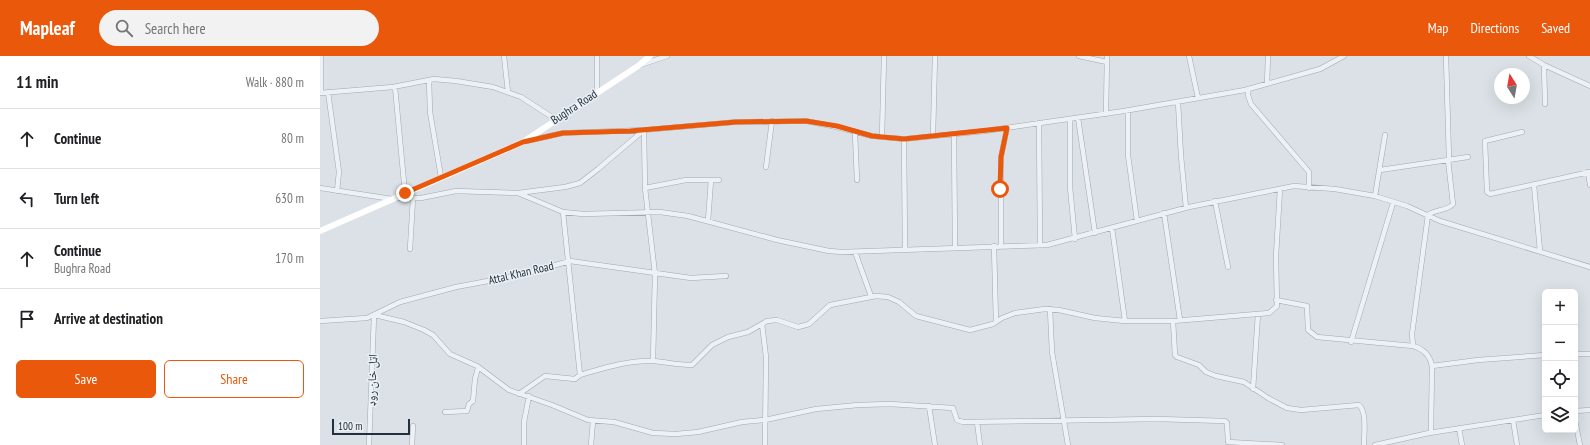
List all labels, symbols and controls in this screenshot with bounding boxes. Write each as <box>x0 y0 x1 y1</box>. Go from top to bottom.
search box <box>99 10 379 46</box>
text: Mapleaf <box>20 16 75 40</box>
icon: search <box>113 17 135 39</box>
text: Search here <box>145 19 206 38</box>
text: Map <box>1428 19 1448 37</box>
text: Directions <box>1470 19 1519 37</box>
text: Saved <box>1541 19 1570 37</box>
north arrow <box>1494 68 1530 104</box>
text: 11 min <box>16 71 58 93</box>
text: Walk · 880 m <box>246 74 304 91</box>
street label: Bughra Road <box>548 86 600 127</box>
icon: ahead <box>16 128 38 150</box>
text: Continue <box>54 129 101 148</box>
text: 80 m <box>281 130 304 147</box>
route start <box>991 180 1009 198</box>
route end <box>396 184 414 202</box>
icon: left <box>16 188 38 210</box>
text: Turn left <box>54 189 99 208</box>
text: 630 m <box>275 190 304 207</box>
text: Continue <box>54 241 101 260</box>
icon: ahead <box>16 248 38 270</box>
text: 170 m <box>275 250 304 267</box>
street label: Attal Khan Road <box>487 258 555 287</box>
text: Bughra Road <box>54 260 111 277</box>
map controls <box>1542 289 1578 433</box>
button: + <box>1542 289 1578 325</box>
icon: arrive <box>16 308 38 330</box>
text: Arrive at destination <box>54 309 163 328</box>
button: − <box>1542 325 1578 361</box>
street label: اټل خان روډ <box>363 354 380 406</box>
button: Save <box>16 360 156 398</box>
button: Share <box>164 360 304 398</box>
button: locate <box>1542 361 1578 397</box>
button: layers <box>1542 397 1578 433</box>
scale bar <box>332 417 410 436</box>
text: 100 m <box>338 419 362 433</box>

